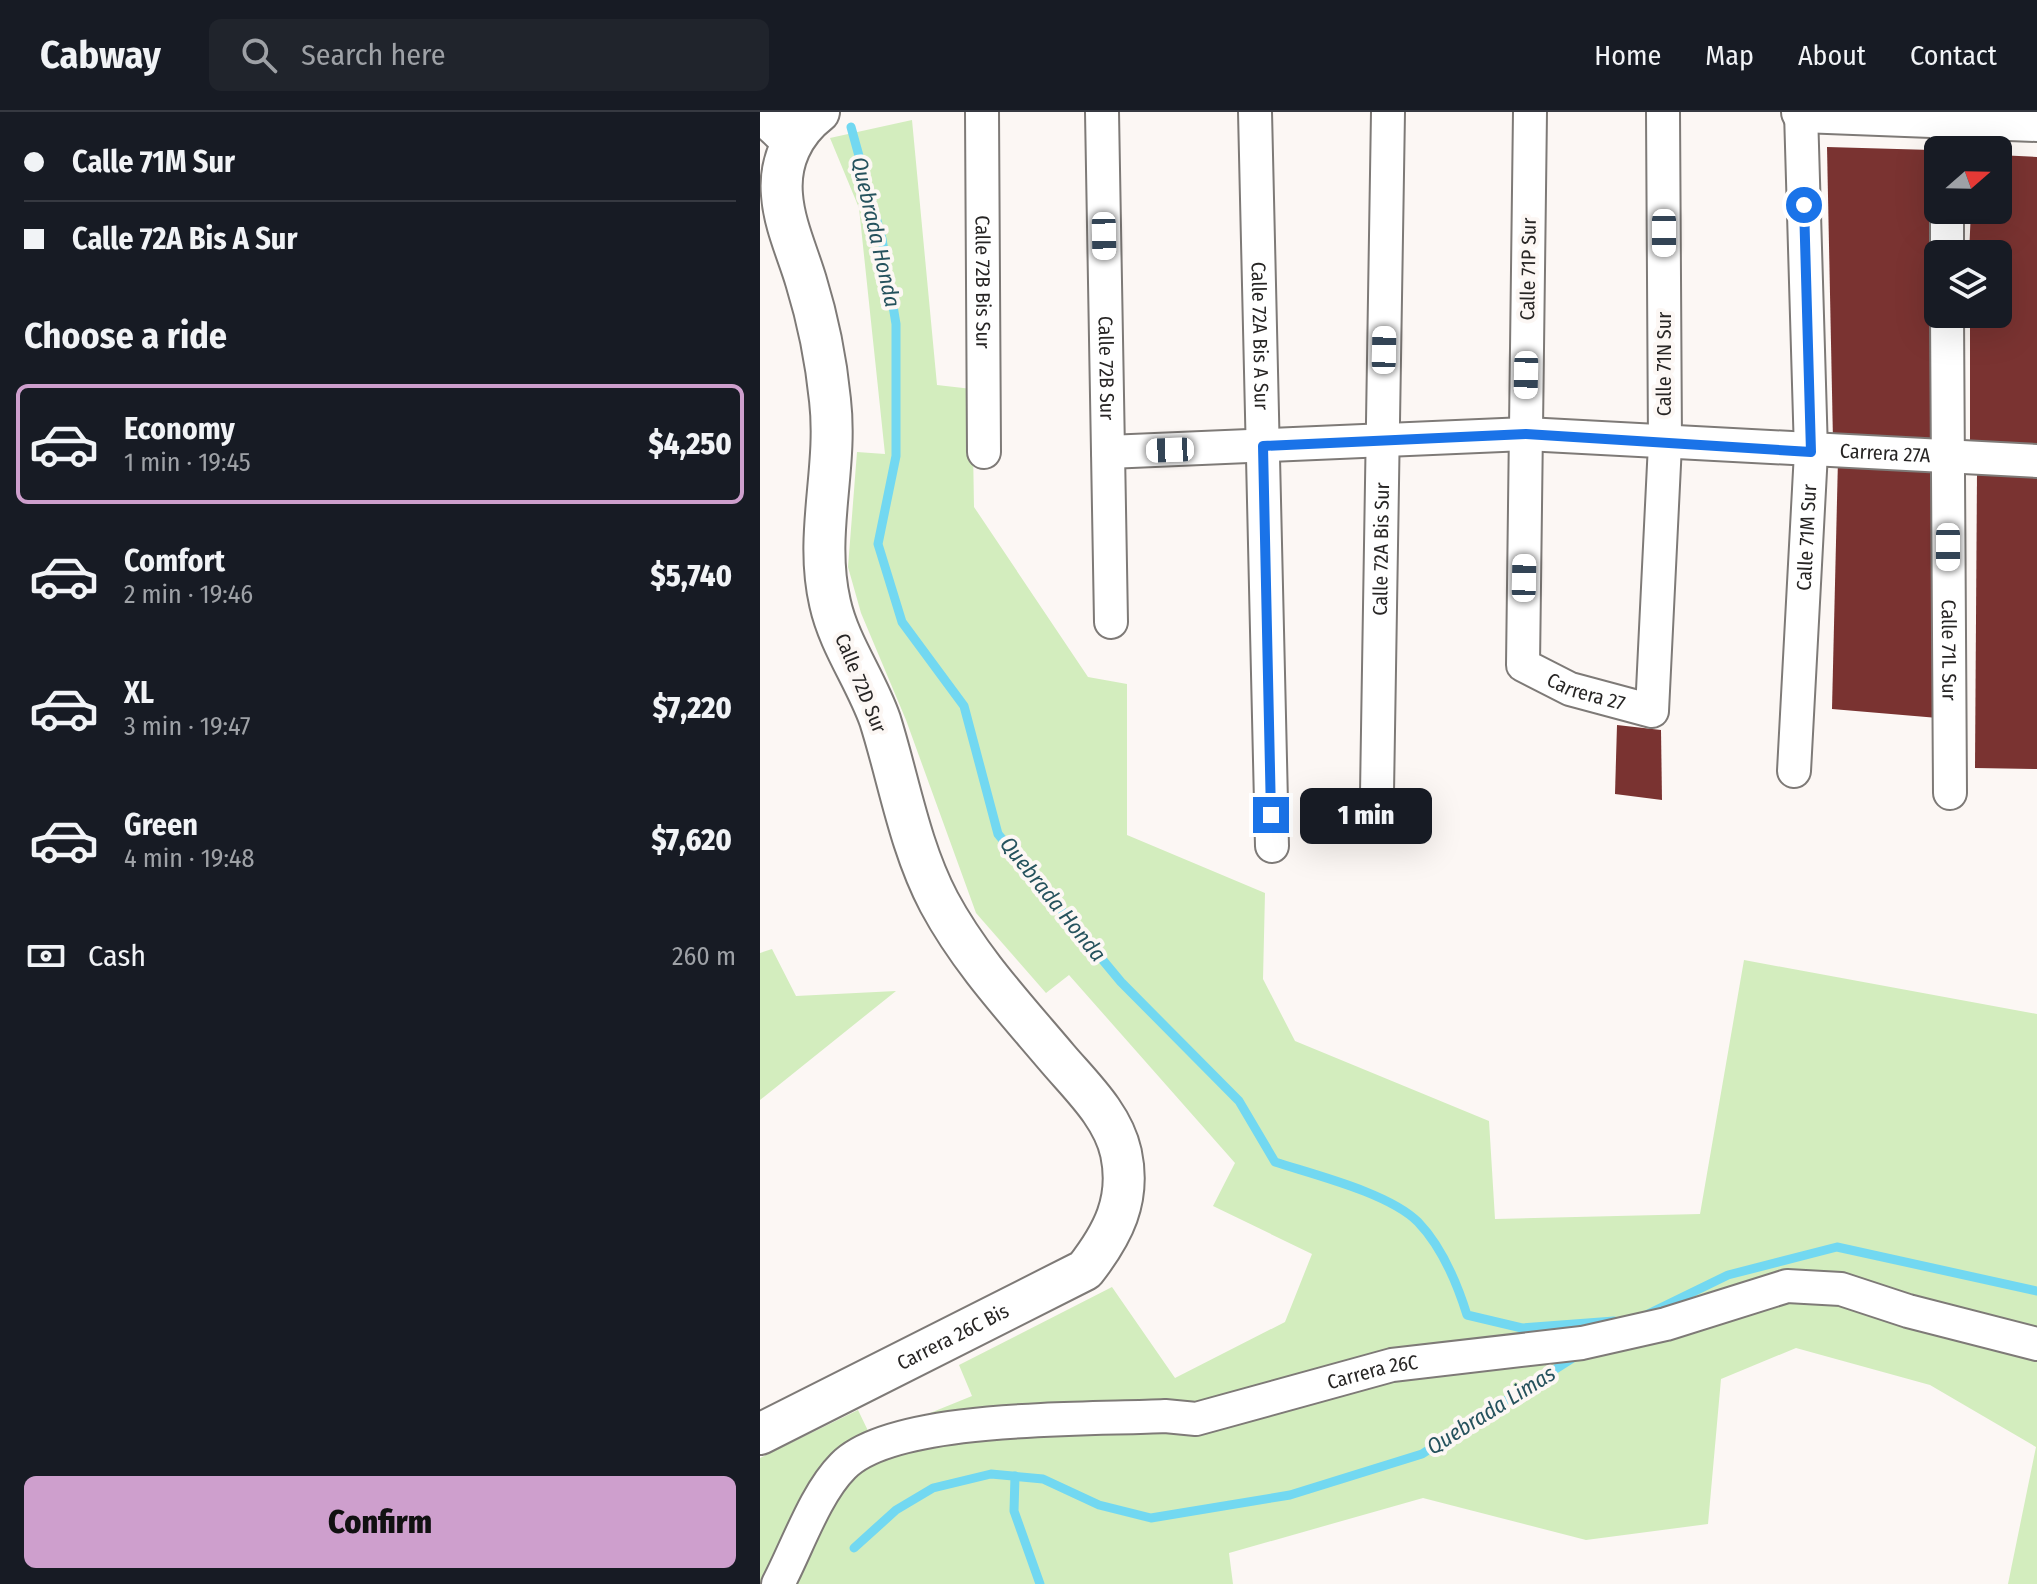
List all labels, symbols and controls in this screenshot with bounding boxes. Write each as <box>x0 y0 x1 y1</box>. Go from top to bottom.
search box <box>209 19 769 91</box>
text: Cabway <box>40 32 161 78</box>
icon: search <box>237 33 281 77</box>
text: Search here <box>301 37 446 73</box>
text: Home <box>1594 39 1661 72</box>
text: Map <box>1705 39 1754 72</box>
text: About <box>1798 39 1866 72</box>
text: Contact <box>1910 39 1997 72</box>
north arrow <box>1924 136 2012 224</box>
map controls <box>1924 136 2012 328</box>
text: Calle 71M Sur <box>72 144 235 180</box>
water label: Quebrada Honda <box>846 154 906 310</box>
route start <box>1786 187 1822 223</box>
car <box>1652 209 1676 257</box>
car <box>1092 212 1116 260</box>
street label: Calle 72B Bis Sur <box>971 215 995 349</box>
street label: Calle 71P Sur <box>1515 217 1541 321</box>
text: Calle 72A Bis A Sur <box>72 221 297 257</box>
button: layers <box>1924 240 2012 328</box>
street label: Calle 72A Bis A Sur <box>1246 261 1274 410</box>
street label: Calle 71N Sur <box>1652 312 1676 416</box>
text: Choose a ride <box>24 314 227 358</box>
street label: Calle 72B Sur <box>1094 316 1119 420</box>
car <box>1372 326 1396 374</box>
car <box>1514 351 1538 399</box>
icon: car <box>28 408 100 480</box>
text: Economy <box>124 411 235 447</box>
text: $4,250 <box>649 426 732 462</box>
car <box>1146 437 1194 463</box>
street label: Carrera 27A <box>1839 439 1931 467</box>
text: 1 min · 19:45 <box>124 447 251 478</box>
street label: Calle 72A Bis Sur <box>1368 482 1394 616</box>
street label: Calle 71M Sur <box>1792 483 1821 591</box>
car <box>1936 523 1960 571</box>
icon: car <box>28 540 100 612</box>
text: Comfort <box>124 543 225 579</box>
car <box>1512 554 1536 602</box>
text: $5,740 <box>651 558 732 594</box>
text: 2 min · 19:46 <box>124 579 253 610</box>
street label: Calle 71L Sur <box>1937 599 1961 701</box>
street label: Calle 72D Sur <box>830 630 892 736</box>
street label: Carrera 27 <box>1543 667 1628 715</box>
icon: car <box>28 672 100 744</box>
text: XL <box>124 675 154 711</box>
text: $7,220 <box>653 690 732 726</box>
text: 3 min · 19:47 <box>124 711 251 742</box>
callout: 1 min <box>1299 787 1431 843</box>
route end <box>1253 797 1289 833</box>
text: 1 min <box>1338 800 1394 831</box>
icon: car <box>28 804 100 876</box>
text: Green <box>124 807 198 843</box>
text: $7,620 <box>651 822 732 858</box>
water label: Quebrada Honda <box>994 831 1112 967</box>
text: 4 min · 19:48 <box>124 843 254 874</box>
icon: cash <box>24 934 68 978</box>
text: Cash <box>88 938 146 974</box>
text: 260 m <box>672 941 736 972</box>
street label: Carrera 26C Bis <box>893 1298 1013 1375</box>
street label: Carrera 26C <box>1324 1350 1419 1394</box>
water label: Quebrada Limas <box>1422 1360 1560 1460</box>
button: Confirm <box>24 1476 736 1568</box>

